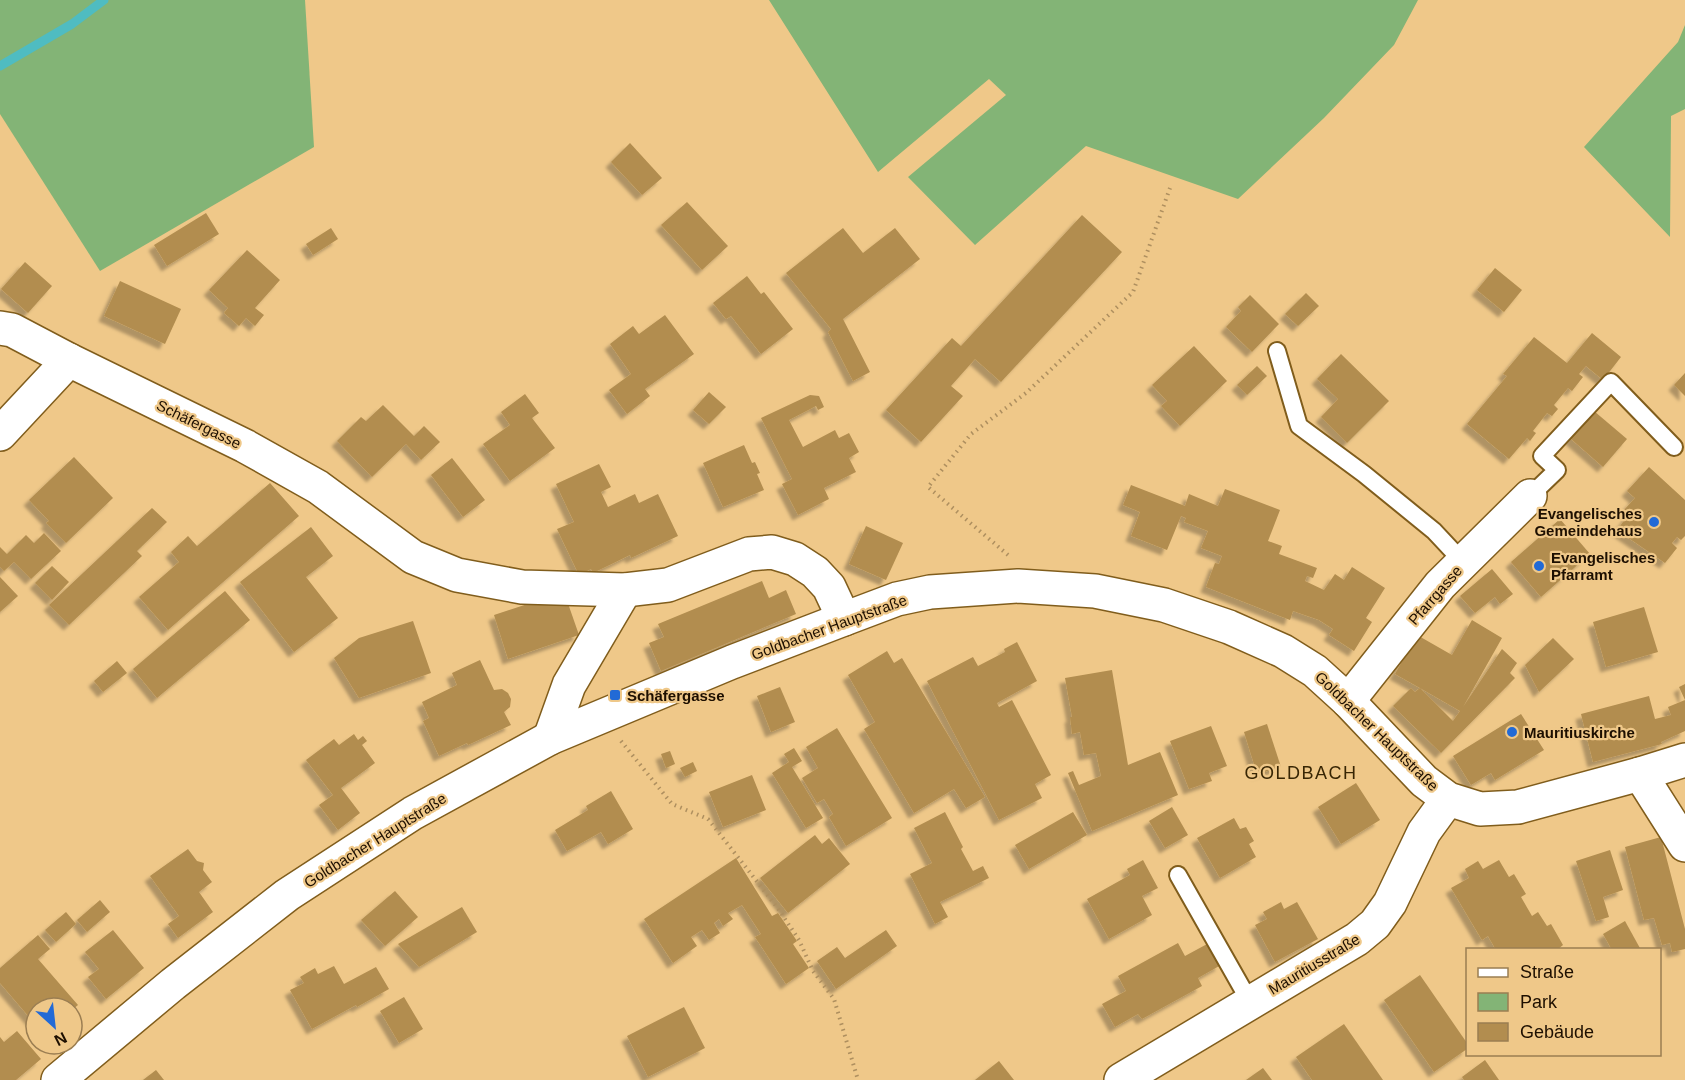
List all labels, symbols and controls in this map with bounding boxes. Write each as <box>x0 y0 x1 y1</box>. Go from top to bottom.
street label: Schäfergasse <box>154 396 244 452</box>
place label: Evangelisches Gemeindehaus <box>1534 505 1642 539</box>
marker: Evangelisches Gemeindehaus <box>1647 515 1661 529</box>
place label: Evangelisches Pfarramt <box>1551 549 1655 583</box>
marker: Evangelisches Pfarramt <box>1532 559 1546 573</box>
street label: Pfarrgasse <box>1405 562 1465 628</box>
street label: Goldbacher Hauptstraße <box>749 591 909 663</box>
street label: Goldbacher Hauptstraße <box>1312 668 1442 794</box>
place label: Schäfergasse <box>627 687 725 704</box>
marker: Schäfergasse <box>608 688 622 702</box>
place label: Mauritiuskirche <box>1524 724 1635 741</box>
marker: Mauritiuskirche <box>1505 725 1519 739</box>
district label: GOLDBACH <box>1244 763 1358 783</box>
street label: Goldbacher Hauptstraße <box>301 789 449 891</box>
street label: Mauritiusstraße <box>1265 930 1363 998</box>
legend <box>1466 948 1661 1056</box>
text: Straße <box>1520 962 1574 982</box>
text: Park <box>1520 992 1558 1012</box>
north arrow <box>24 996 84 1056</box>
text: Gebäude <box>1520 1022 1594 1042</box>
text: N <box>52 1029 70 1049</box>

